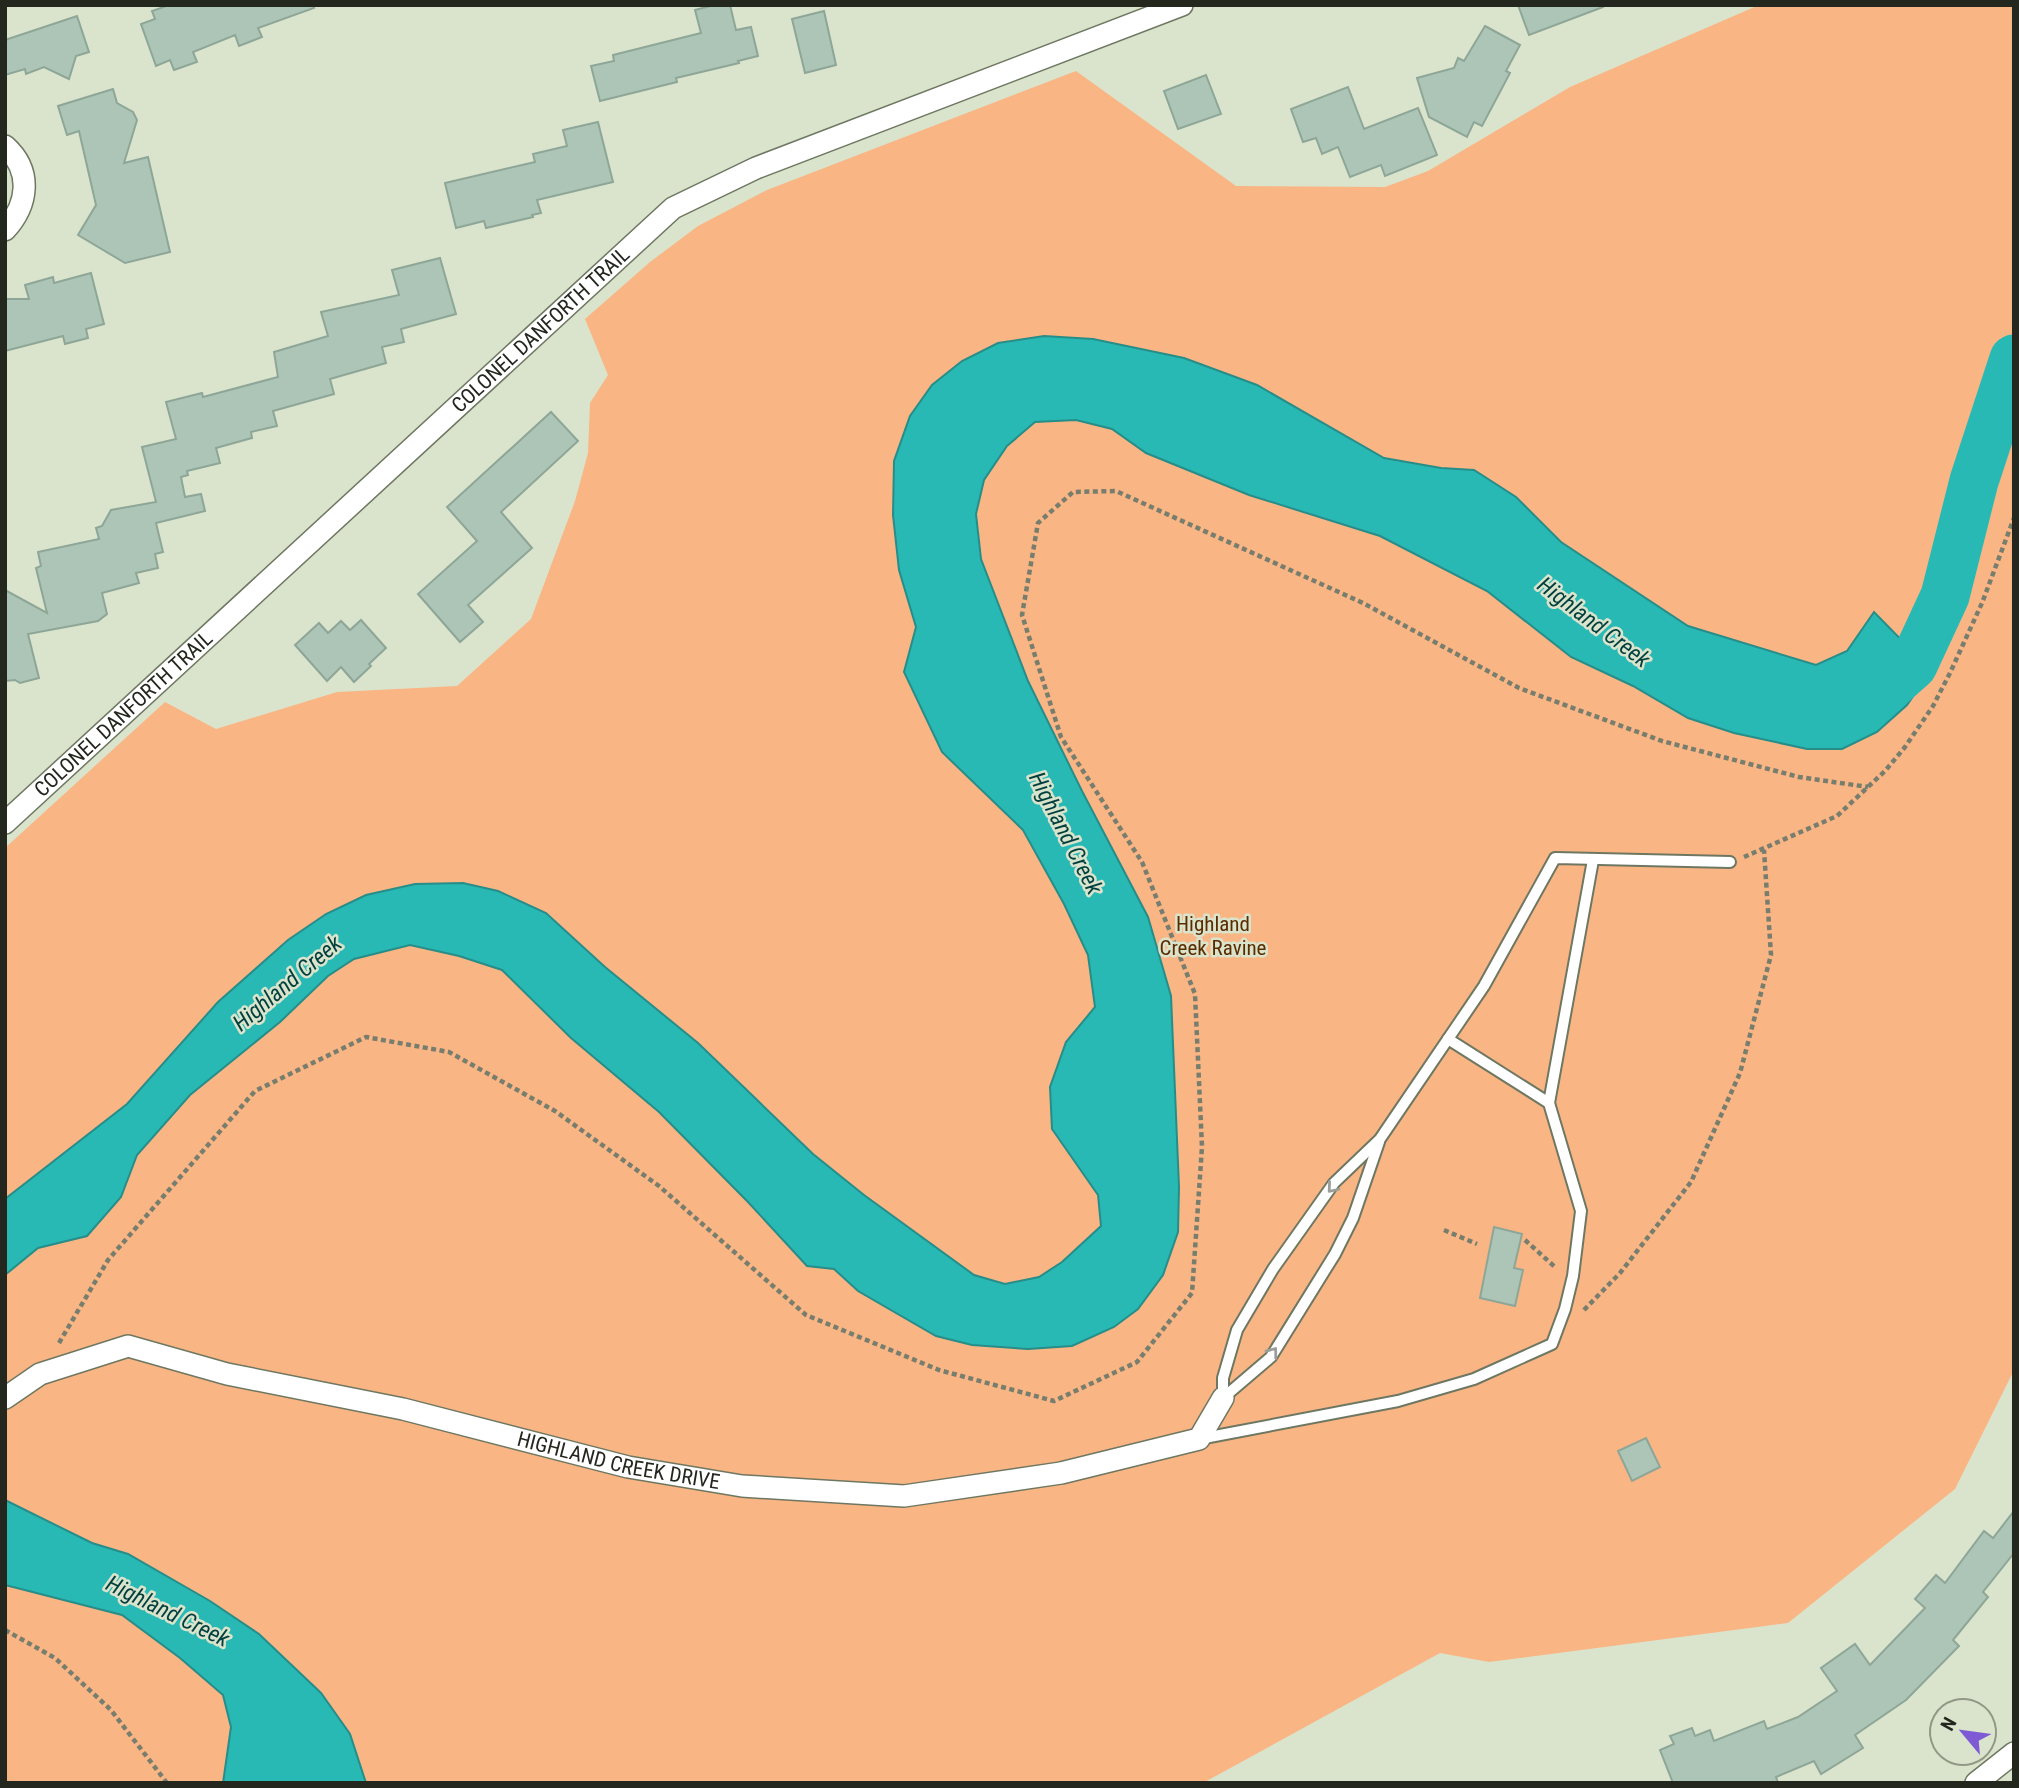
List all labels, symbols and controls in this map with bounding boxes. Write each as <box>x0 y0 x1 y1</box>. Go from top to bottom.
street label: COLONEL DANFORTH TRAIL <box>447 242 634 418</box>
water label: Highland Creek <box>1532 571 1656 674</box>
street label: COLONEL DANFORTH TRAIL <box>30 626 217 802</box>
water label: Highland Creek <box>1023 767 1108 900</box>
park label: Highland Creek Ravine <box>1160 912 1267 960</box>
water label: Highland Creek <box>227 929 348 1037</box>
one-way arrow <box>1328 1179 1340 1192</box>
one-way arrow <box>1265 1347 1277 1360</box>
street label: HIGHLAND CREEK DRIVE <box>515 1427 722 1494</box>
water label: Highland Creek <box>102 1570 235 1653</box>
north arrow <box>1928 1697 1998 1767</box>
text: N <box>1936 1713 1961 1735</box>

